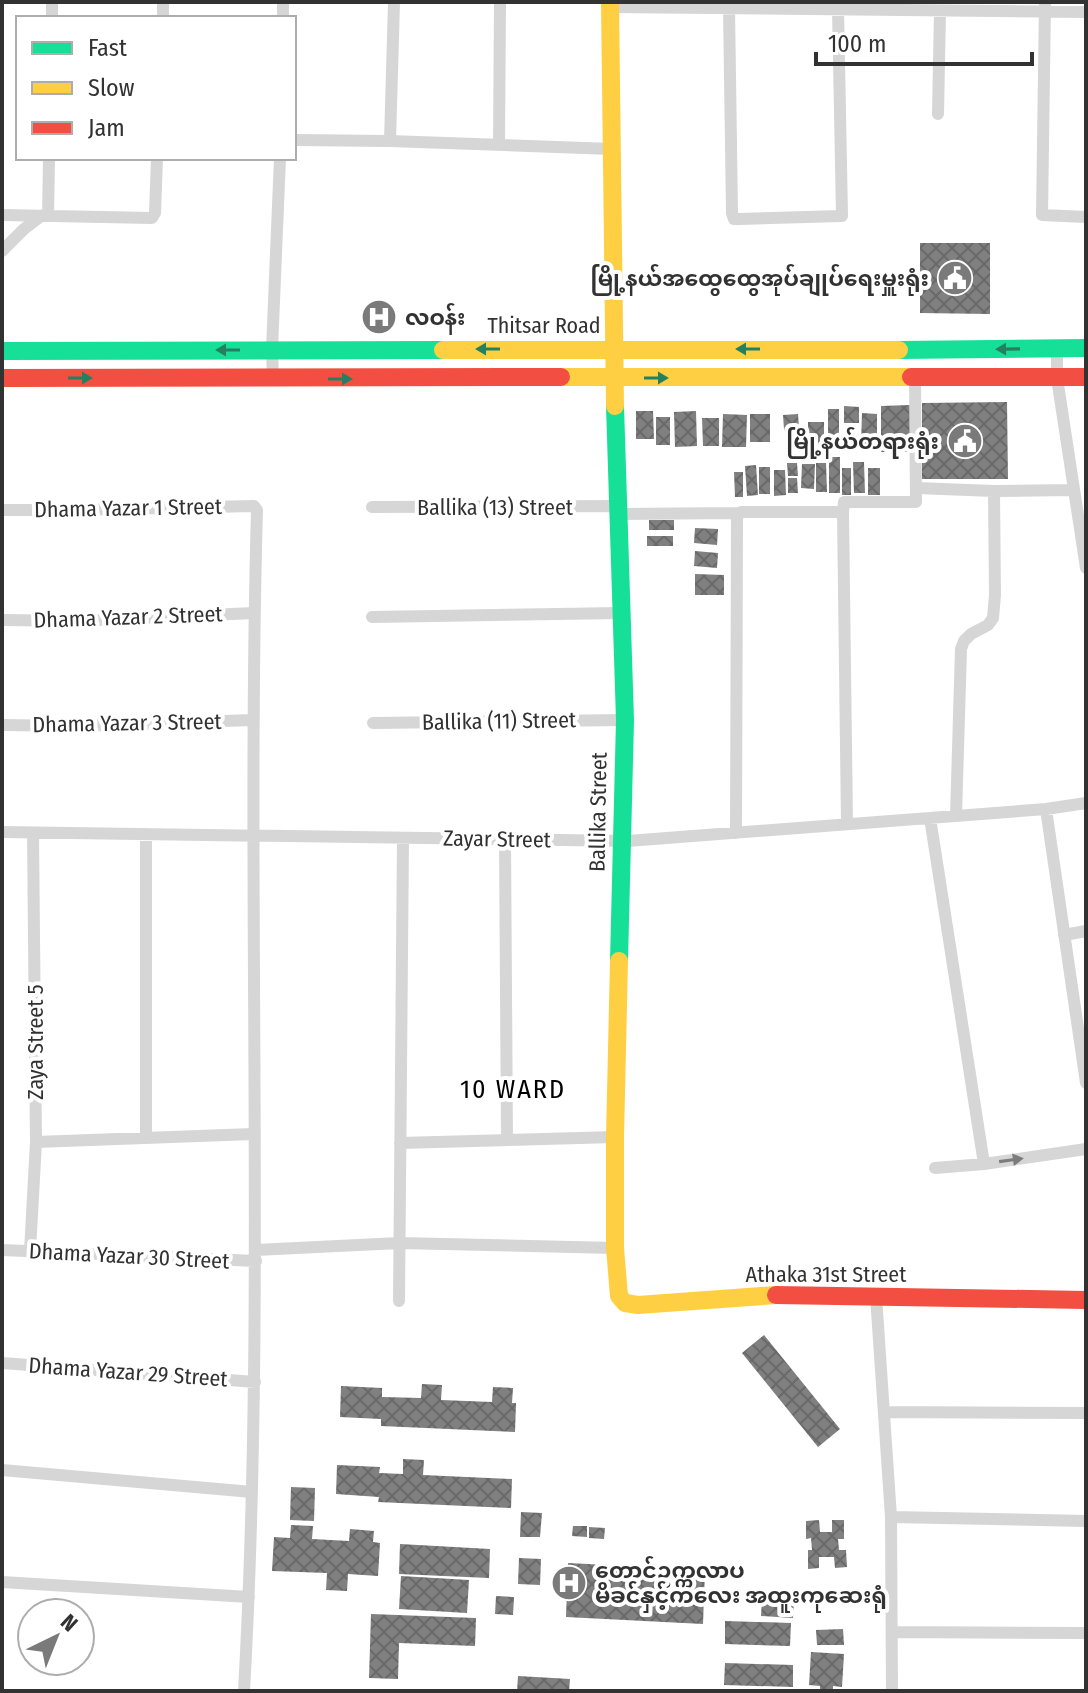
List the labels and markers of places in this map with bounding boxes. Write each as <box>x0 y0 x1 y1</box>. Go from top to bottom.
public building icon: မြို့နယ်အထွေထွေအုပ်ချုပ်ရေးမှူးရုံး <box>936 259 974 297</box>
place label: မြို့နယ်အထွေထွေအုပ်ချုပ်ရေးမှူးရုံး <box>590 263 929 297</box>
hospital icon: လဝန်း <box>360 298 398 336</box>
place label: လဝန်း <box>405 302 466 335</box>
public building icon: မြို့နယ်တရားရုံး <box>946 422 984 460</box>
place label: မြို့နယ်တရားရုံး <box>786 426 939 459</box>
place label: တောင်ဥက္ကလာပ မိခင်နှင့်ကလေး အထူးကုဆေးရုံ <box>595 1555 887 1613</box>
hospital icon: တောင်ဥက္ကလာပ မိခင်နှင့်ကလေး အထူးကုဆေးရုံ <box>550 1564 588 1602</box>

